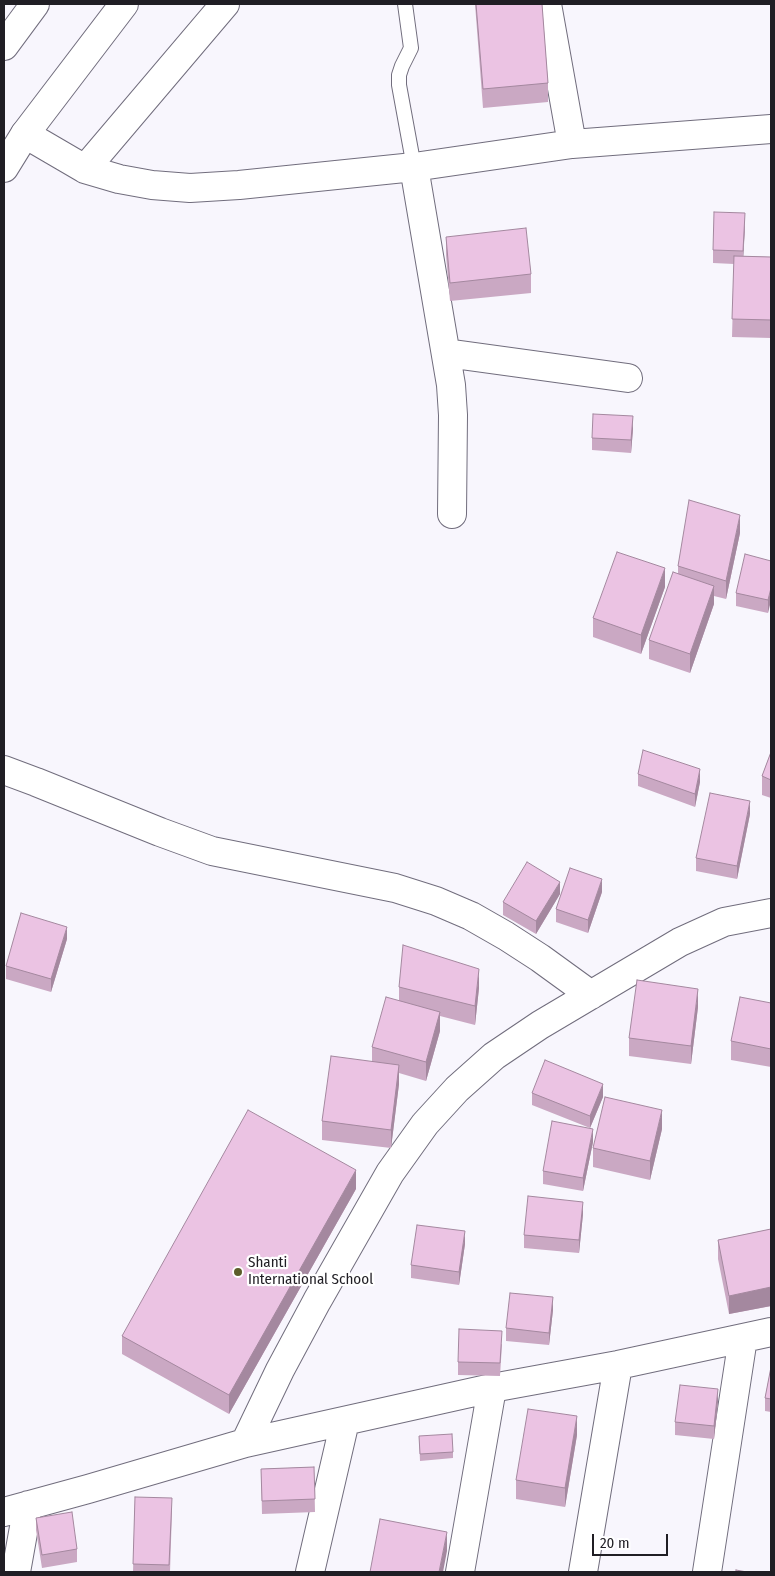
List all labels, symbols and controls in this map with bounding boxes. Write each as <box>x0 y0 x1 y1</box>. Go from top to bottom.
place label: Shanti International School <box>248 1254 373 1289</box>
marker: Shanti International School <box>232 1266 244 1278</box>
scale bar <box>595 1524 671 1556</box>
text: 20 m <box>600 1534 630 1552</box>

